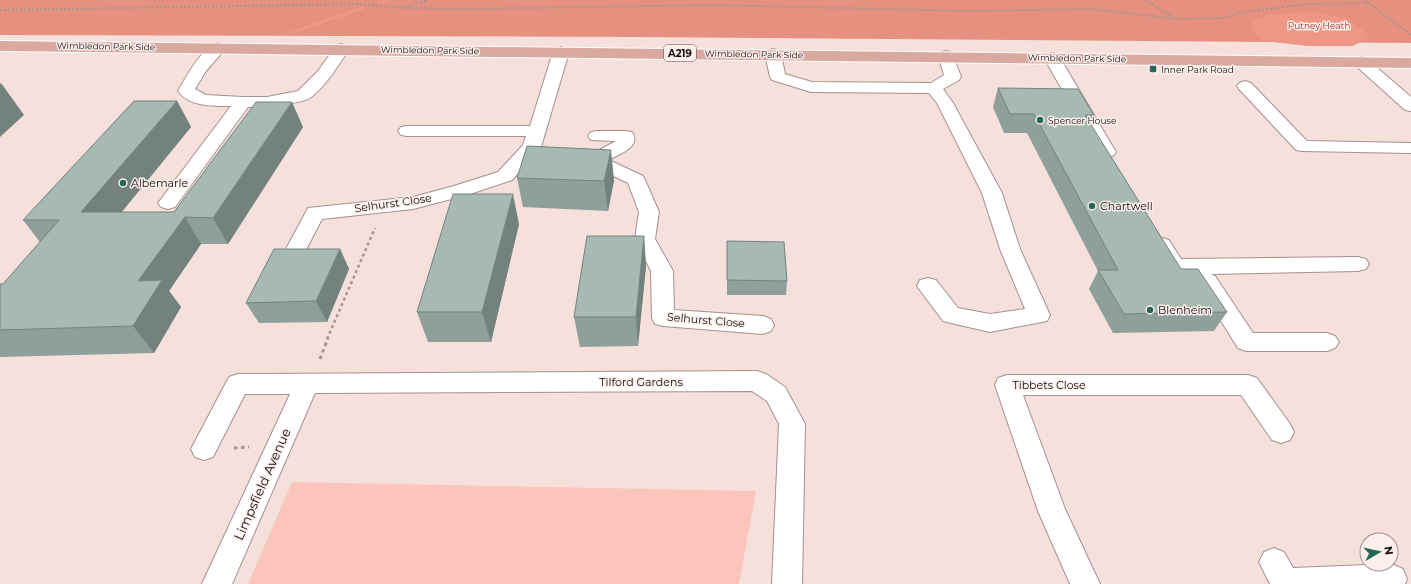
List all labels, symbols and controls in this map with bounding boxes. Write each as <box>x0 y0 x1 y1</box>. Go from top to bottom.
park label: Putney Heath <box>1288 20 1350 31</box>
street label: Wimbledon Park Side <box>57 40 156 52</box>
street label: Wimbledon Park Side <box>381 44 480 56</box>
road number: A219 <box>664 45 696 61</box>
street label: Wimbledon Park Side <box>705 48 804 60</box>
street label: Wimbledon Park Side <box>1028 52 1127 64</box>
marker: Inner Park Road <box>1148 64 1158 74</box>
place label: Inner Park Road <box>1161 64 1234 75</box>
marker: Spencer House <box>1035 115 1045 125</box>
place label: Spencer House <box>1048 115 1117 126</box>
place label: Albemarle <box>131 176 188 190</box>
marker: Albemarle <box>118 178 128 188</box>
street label: Selhurst Close <box>353 191 433 215</box>
place label: Chartwell <box>1100 199 1153 213</box>
marker: Chartwell <box>1087 201 1097 211</box>
place label: Blenheim <box>1158 303 1212 317</box>
marker: Blenheim <box>1145 305 1155 315</box>
street label: Selhurst Close <box>667 310 746 330</box>
street label: Tilford Gardens <box>599 375 683 389</box>
street label: Tibbets Close <box>1012 378 1086 392</box>
street label: Limpsfield Avenue <box>230 426 294 542</box>
north arrow <box>1359 532 1399 572</box>
text: N <box>1381 545 1396 556</box>

